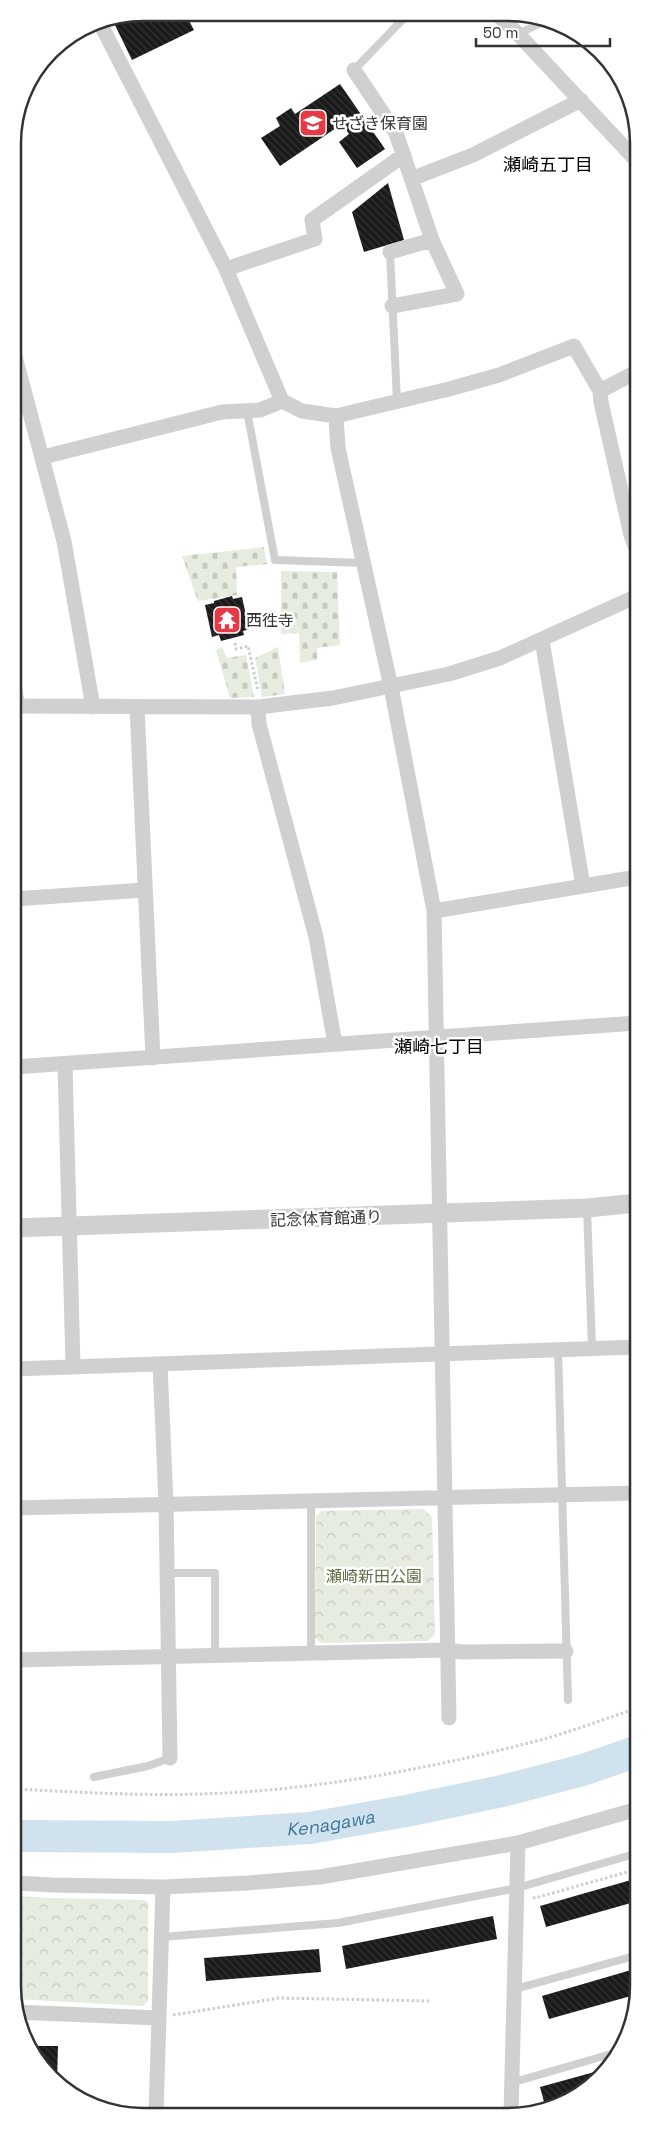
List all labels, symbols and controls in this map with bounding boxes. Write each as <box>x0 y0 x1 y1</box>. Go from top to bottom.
scale bar <box>476 15 610 47</box>
text: 50 m <box>483 23 518 42</box>
school or university icon: せざき保育園 <box>298 108 328 138</box>
place label: せざき保育園 <box>332 113 428 134</box>
district label: 瀬崎五丁目 <box>503 153 593 176</box>
temple icon: 西徃寺 <box>212 605 242 635</box>
place label: 西徃寺 <box>246 610 294 631</box>
district label: 瀬崎七丁目 <box>394 1035 484 1058</box>
street label: 記念体育館通り <box>270 1206 382 1231</box>
park label: 瀬崎新田公園 <box>326 1566 422 1587</box>
water label: Kenagawa <box>286 1805 377 1841</box>

